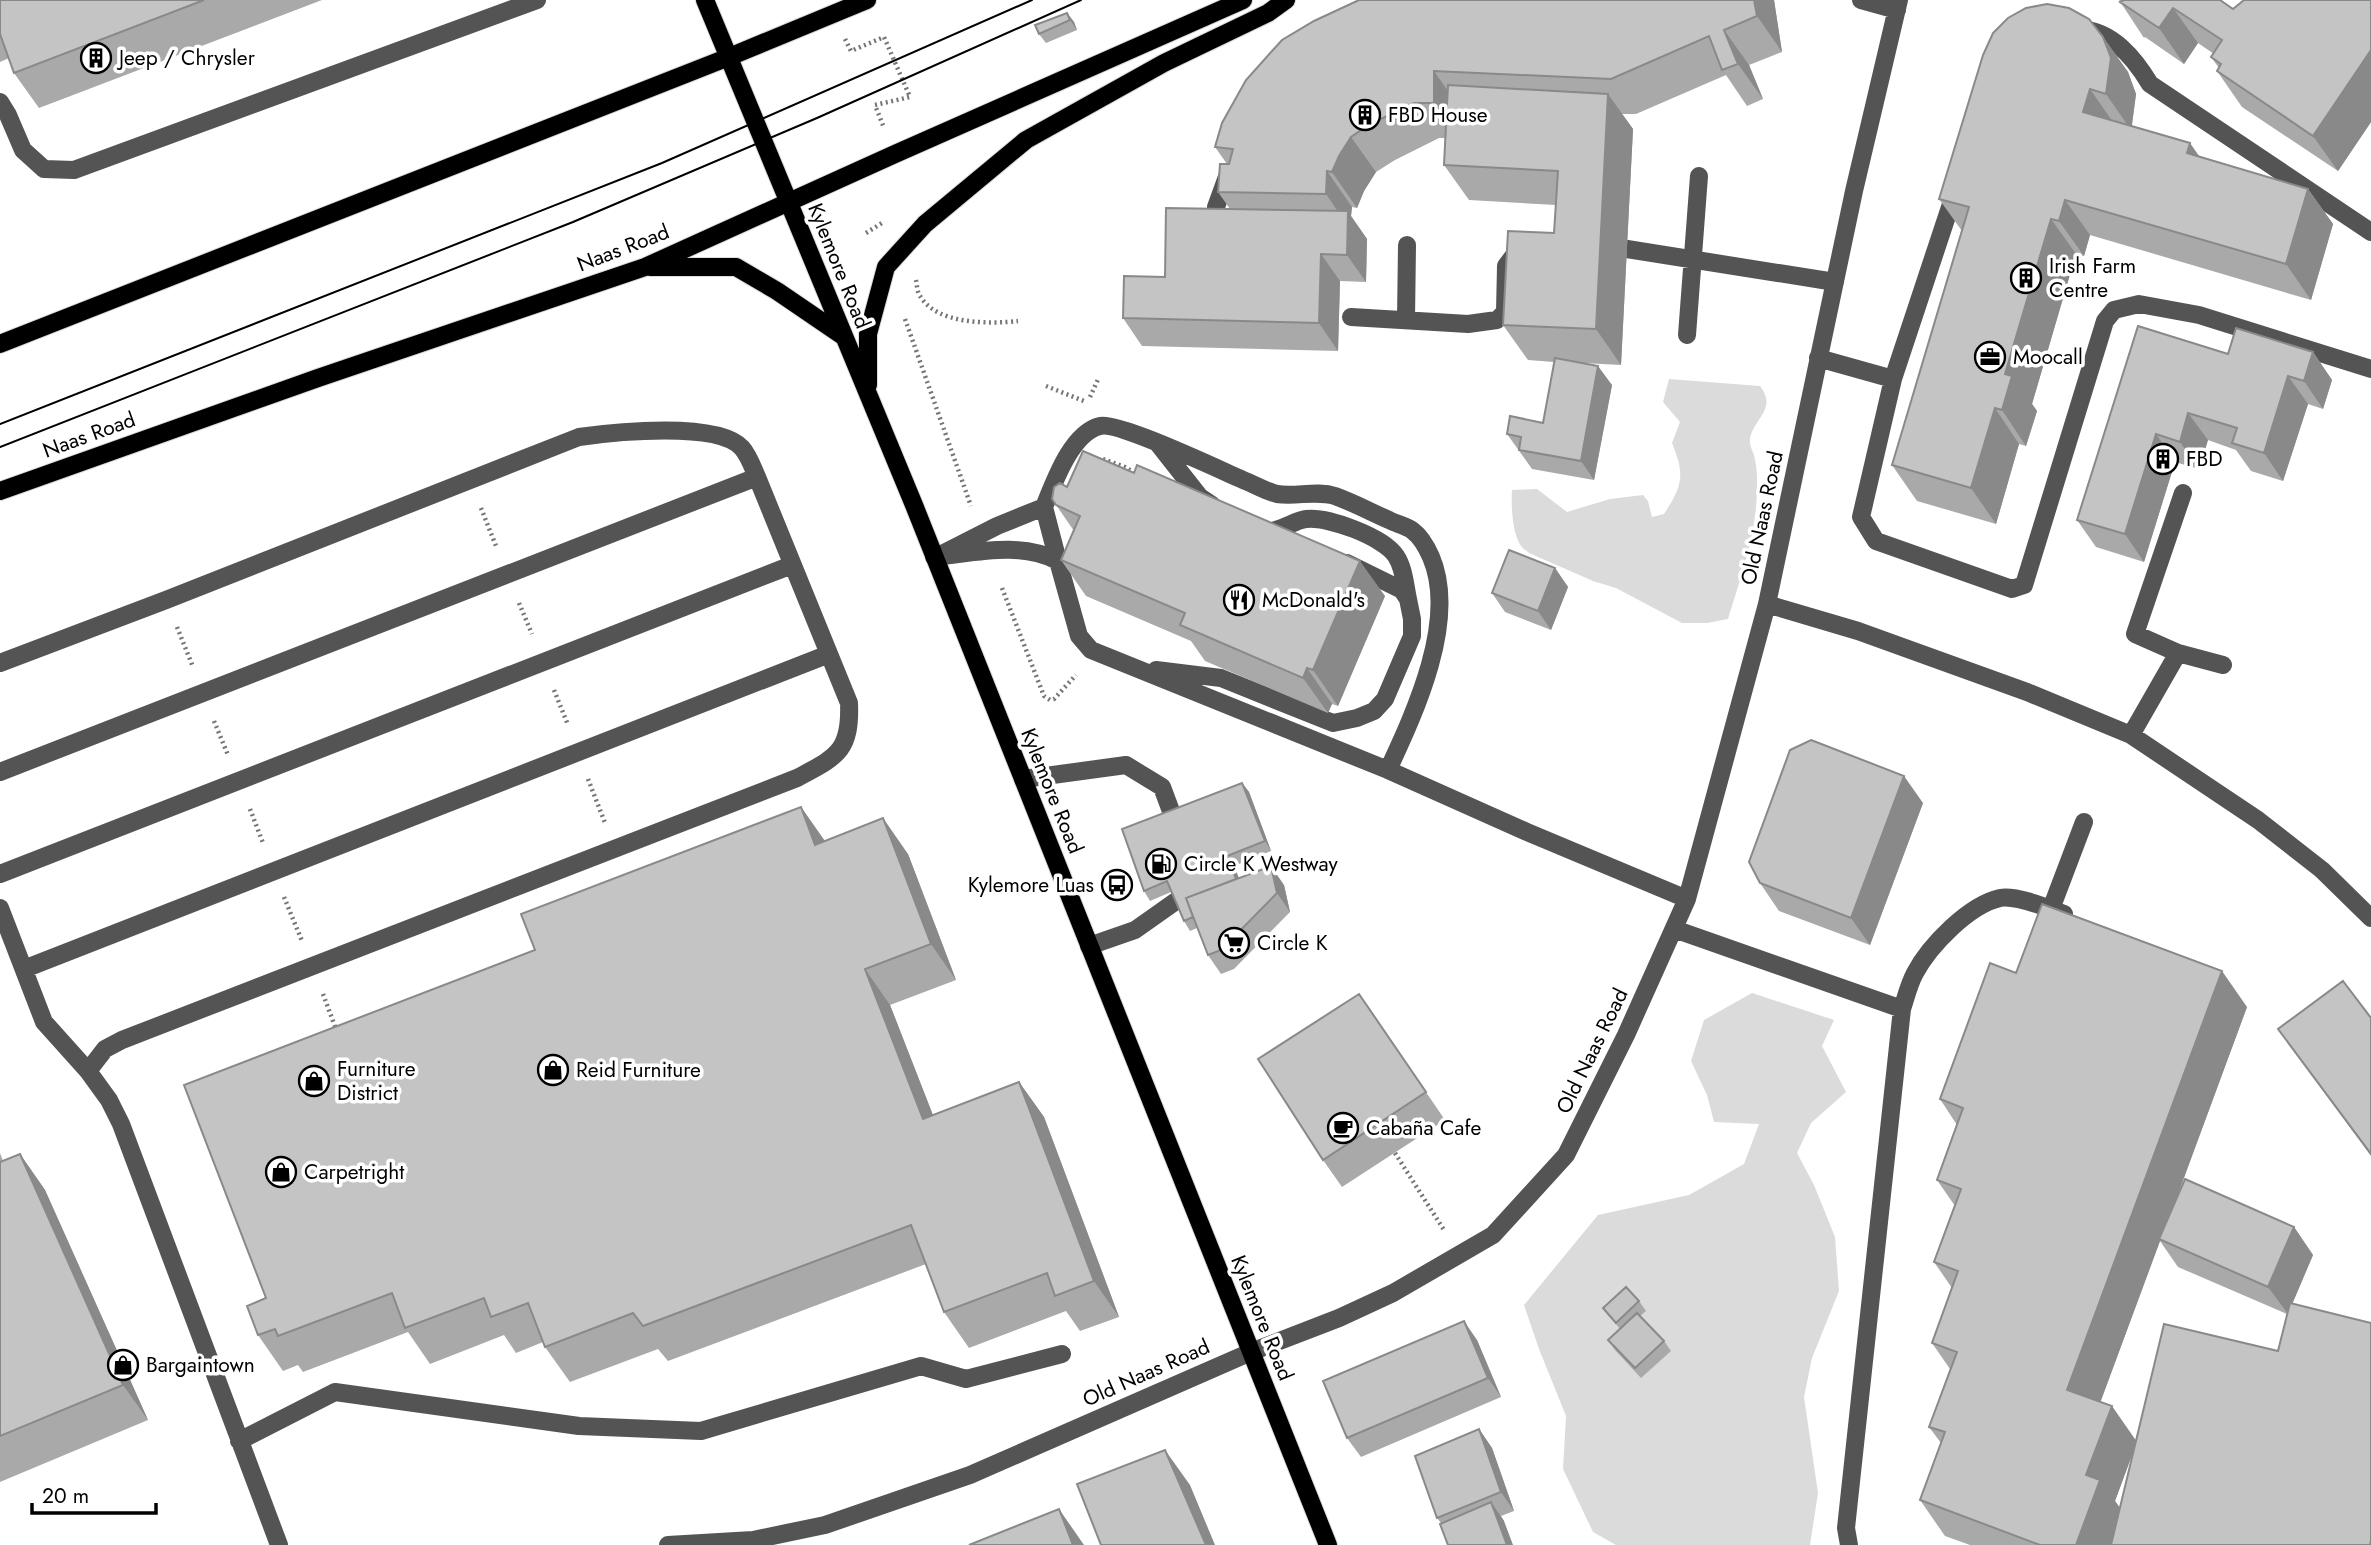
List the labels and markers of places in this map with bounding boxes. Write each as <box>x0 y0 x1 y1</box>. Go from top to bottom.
building icon: Jeep / Chrysler <box>79 41 113 75</box>
place label: Jeep / Chrysler <box>116 43 256 73</box>
building icon: FBD House <box>1348 98 1382 132</box>
place label: FBD House <box>1388 100 1488 130</box>
place label: Irish Farm Centre <box>2049 251 2136 305</box>
building icon: Irish Farm Centre <box>2009 261 2043 295</box>
office icon: Moocall <box>1973 340 2007 374</box>
place label: Moocall <box>2013 342 2083 372</box>
building icon: FBD <box>2146 442 2180 476</box>
place label: FBD <box>2186 444 2223 474</box>
restaurant icon: McDonald's <box>1222 583 1256 617</box>
place label: McDonald's <box>1262 585 1365 615</box>
fuel station icon: Circle K Westway <box>1144 847 1178 881</box>
place label: Circle K Westway <box>1184 849 1339 879</box>
bus stop icon: Kylemore Luas <box>1100 868 1134 902</box>
place label: Kylemore Luas <box>968 870 1094 900</box>
supermarket icon: Circle K <box>1217 926 1251 960</box>
place label: Circle K <box>1257 928 1328 958</box>
shop icon: Reid Furniture <box>536 1053 570 1087</box>
place label: Furniture District <box>337 1054 416 1108</box>
place label: Reid Furniture <box>576 1055 701 1085</box>
shop icon: Furniture District <box>297 1064 331 1098</box>
cafe icon: Cabaña Cafe <box>1326 1111 1360 1145</box>
place label: Cabaña Cafe <box>1366 1113 1481 1143</box>
shop icon: Carpetright <box>264 1155 298 1189</box>
place label: Carpetright <box>304 1157 404 1187</box>
shop icon: Bargaintown <box>106 1348 140 1382</box>
place label: Bargaintown <box>146 1350 255 1380</box>

